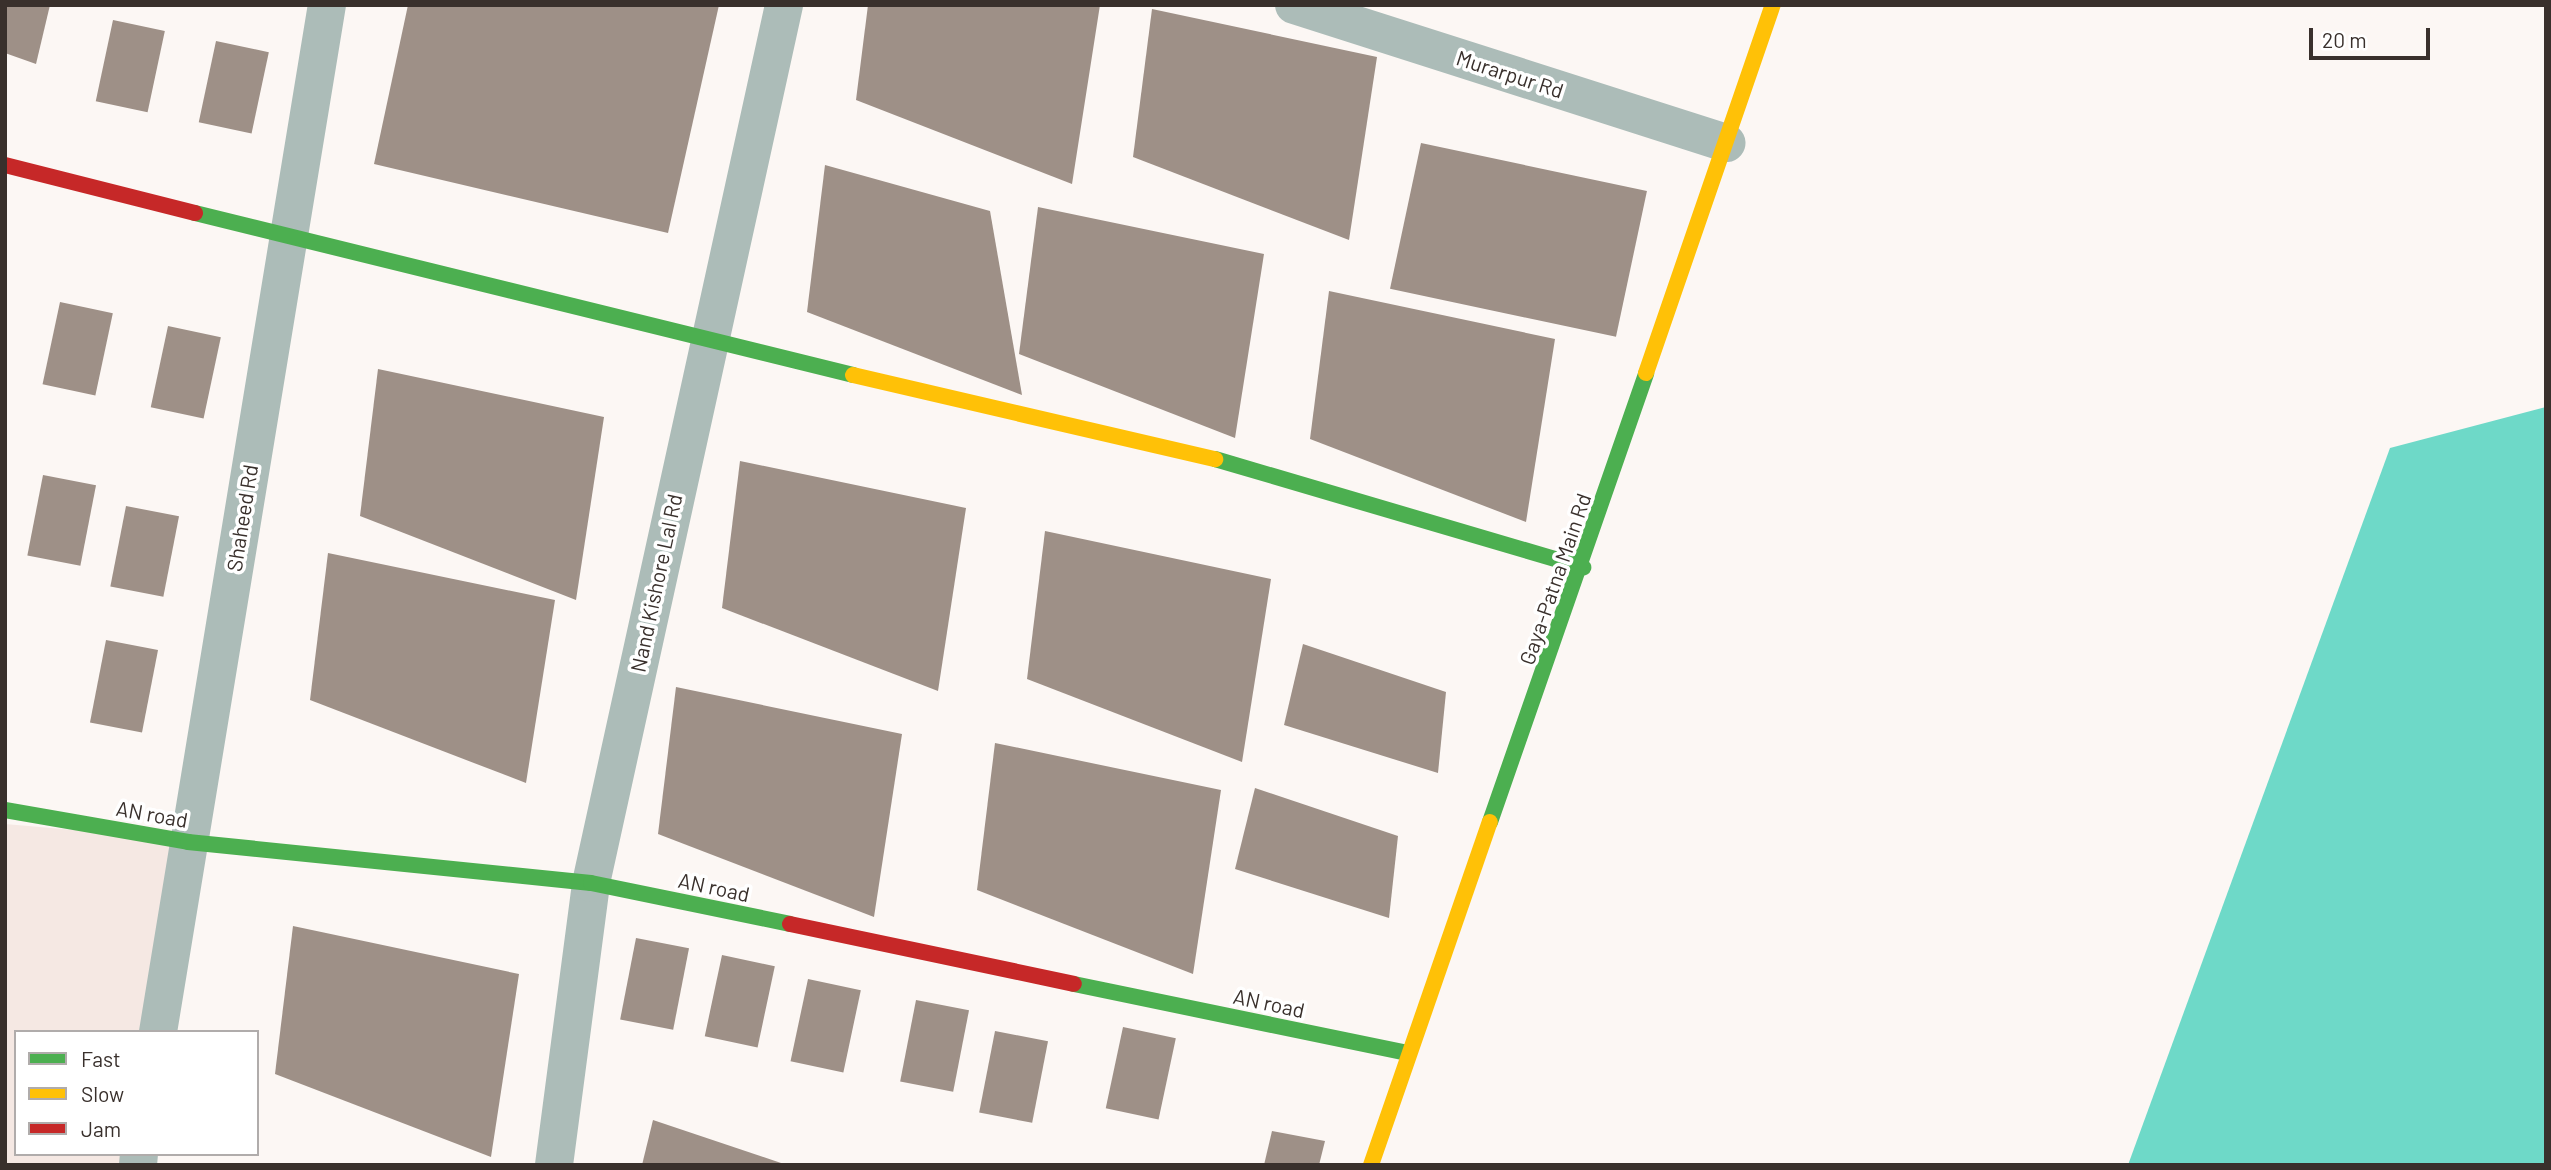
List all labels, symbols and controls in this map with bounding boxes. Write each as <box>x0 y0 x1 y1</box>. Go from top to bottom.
scale bar <box>2313 14 2434 58</box>
text: 20 m <box>2322 27 2367 52</box>
street label: Murarpur Rd <box>1453 45 1567 103</box>
street label: Shaheed Rd <box>221 463 263 573</box>
street label: Gaya-Patna Main Rd <box>1514 490 1596 668</box>
street label: Nand Kishore Lal Rd <box>625 492 687 674</box>
street label: AN road <box>114 795 190 833</box>
street label: AN road <box>676 867 752 907</box>
street label: AN road <box>1231 983 1307 1023</box>
legend <box>14 1030 259 1156</box>
text: Fast <box>81 1046 121 1071</box>
text: Slow <box>81 1081 124 1106</box>
text: Jam <box>81 1116 121 1141</box>

